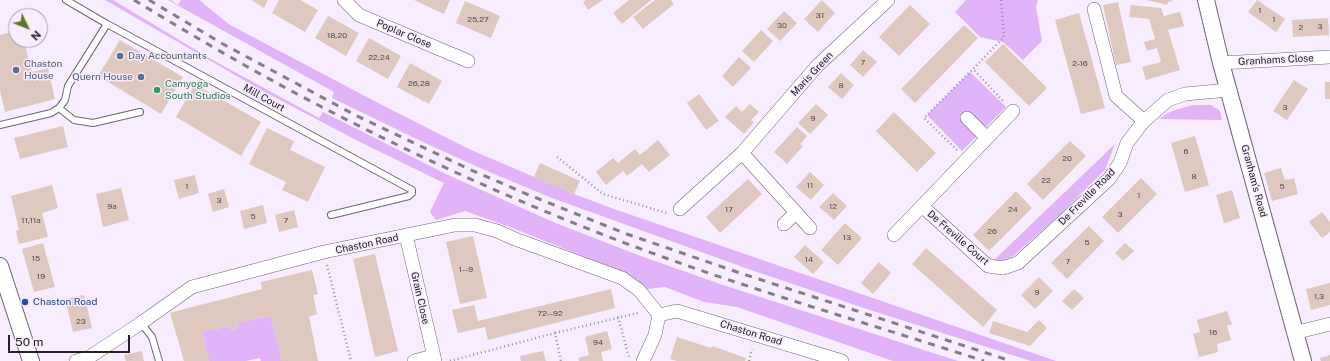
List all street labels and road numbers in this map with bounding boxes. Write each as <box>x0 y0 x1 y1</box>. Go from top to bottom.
street label: Poplar Close <box>375 17 433 51</box>
street label: Maris Green <box>788 49 836 99</box>
street label: Granhams Close <box>1238 52 1314 68</box>
street label: Mill Court <box>241 82 287 114</box>
street label: Granham's Road <box>1239 143 1269 219</box>
street label: De Freville Road <box>1056 166 1118 228</box>
street label: De Freville Court <box>925 208 991 268</box>
street label: Chaston Road <box>334 231 400 257</box>
street label: Grain Close <box>408 271 432 325</box>
street label: Chaston Road <box>718 318 784 348</box>

